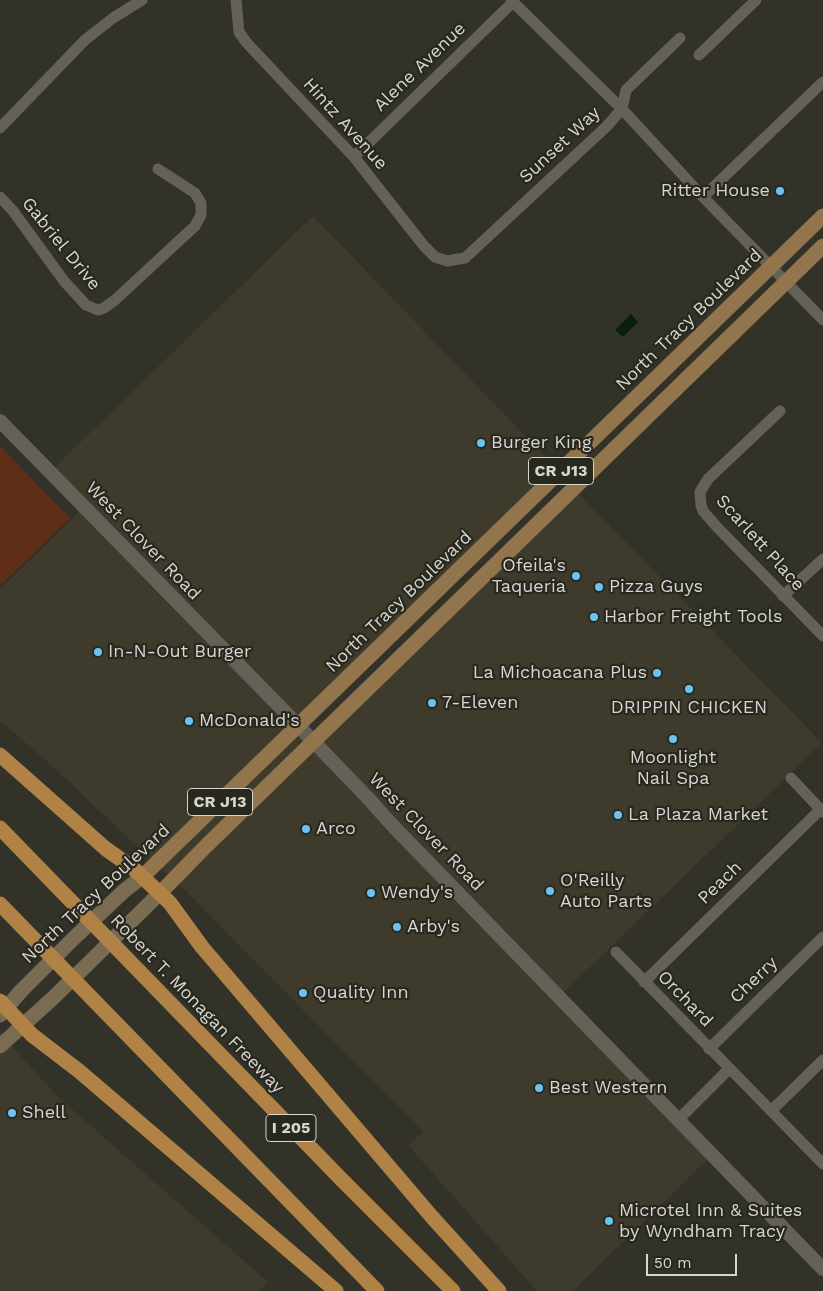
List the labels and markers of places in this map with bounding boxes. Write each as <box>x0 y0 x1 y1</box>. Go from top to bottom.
place label: Ritter House <box>661 180 770 202</box>
marker: Ritter House <box>774 185 786 197</box>
place label: Burger King <box>491 432 592 454</box>
marker: Burger King <box>475 437 487 449</box>
place label: Ofeila's Taqueria <box>492 555 566 598</box>
marker: Ofeila's Taqueria <box>570 570 582 582</box>
place label: Pizza Guys <box>609 576 703 598</box>
marker: Pizza Guys <box>593 581 605 593</box>
place label: Harbor Freight Tools <box>604 606 782 628</box>
marker: Harbor Freight Tools <box>588 611 600 623</box>
place label: In-N-Out Burger <box>108 641 251 663</box>
marker: In-N-Out Burger <box>92 646 104 658</box>
place label: La Michoacana Plus <box>473 662 647 684</box>
marker: La Michoacana Plus <box>651 667 663 679</box>
marker: DRIPPIN CHICKEN <box>683 683 695 695</box>
place label: 7-Eleven <box>442 692 518 714</box>
marker: 7-Eleven <box>426 697 438 709</box>
place label: DRIPPIN CHICKEN <box>611 697 767 719</box>
place label: McDonald's <box>199 710 300 732</box>
marker: McDonald's <box>183 715 195 727</box>
marker: Moonlight Nail Spa <box>667 733 679 745</box>
place label: Moonlight Nail Spa <box>630 747 716 790</box>
place label: La Plaza Market <box>628 804 768 826</box>
marker: La Plaza Market <box>612 809 624 821</box>
place label: Arco <box>316 818 356 840</box>
marker: Arco <box>300 823 312 835</box>
place label: O'Reilly Auto Parts <box>560 870 652 912</box>
place label: Wendy's <box>381 882 453 904</box>
marker: O'Reilly Auto Parts <box>544 885 556 897</box>
marker: Wendy's <box>365 887 377 899</box>
place label: Arby's <box>407 916 460 938</box>
marker: Arby's <box>391 921 403 933</box>
place label: Quality Inn <box>313 982 409 1004</box>
marker: Quality Inn <box>297 987 309 999</box>
place label: Best Western <box>549 1077 667 1099</box>
marker: Best Western <box>533 1082 545 1094</box>
place label: Shell <box>22 1102 66 1124</box>
marker: Shell <box>6 1107 18 1119</box>
place label: Microtel Inn & Suites by Wyndham Tracy <box>619 1200 802 1242</box>
marker: Microtel Inn & Suites by Wyndham Tracy <box>603 1215 615 1227</box>

